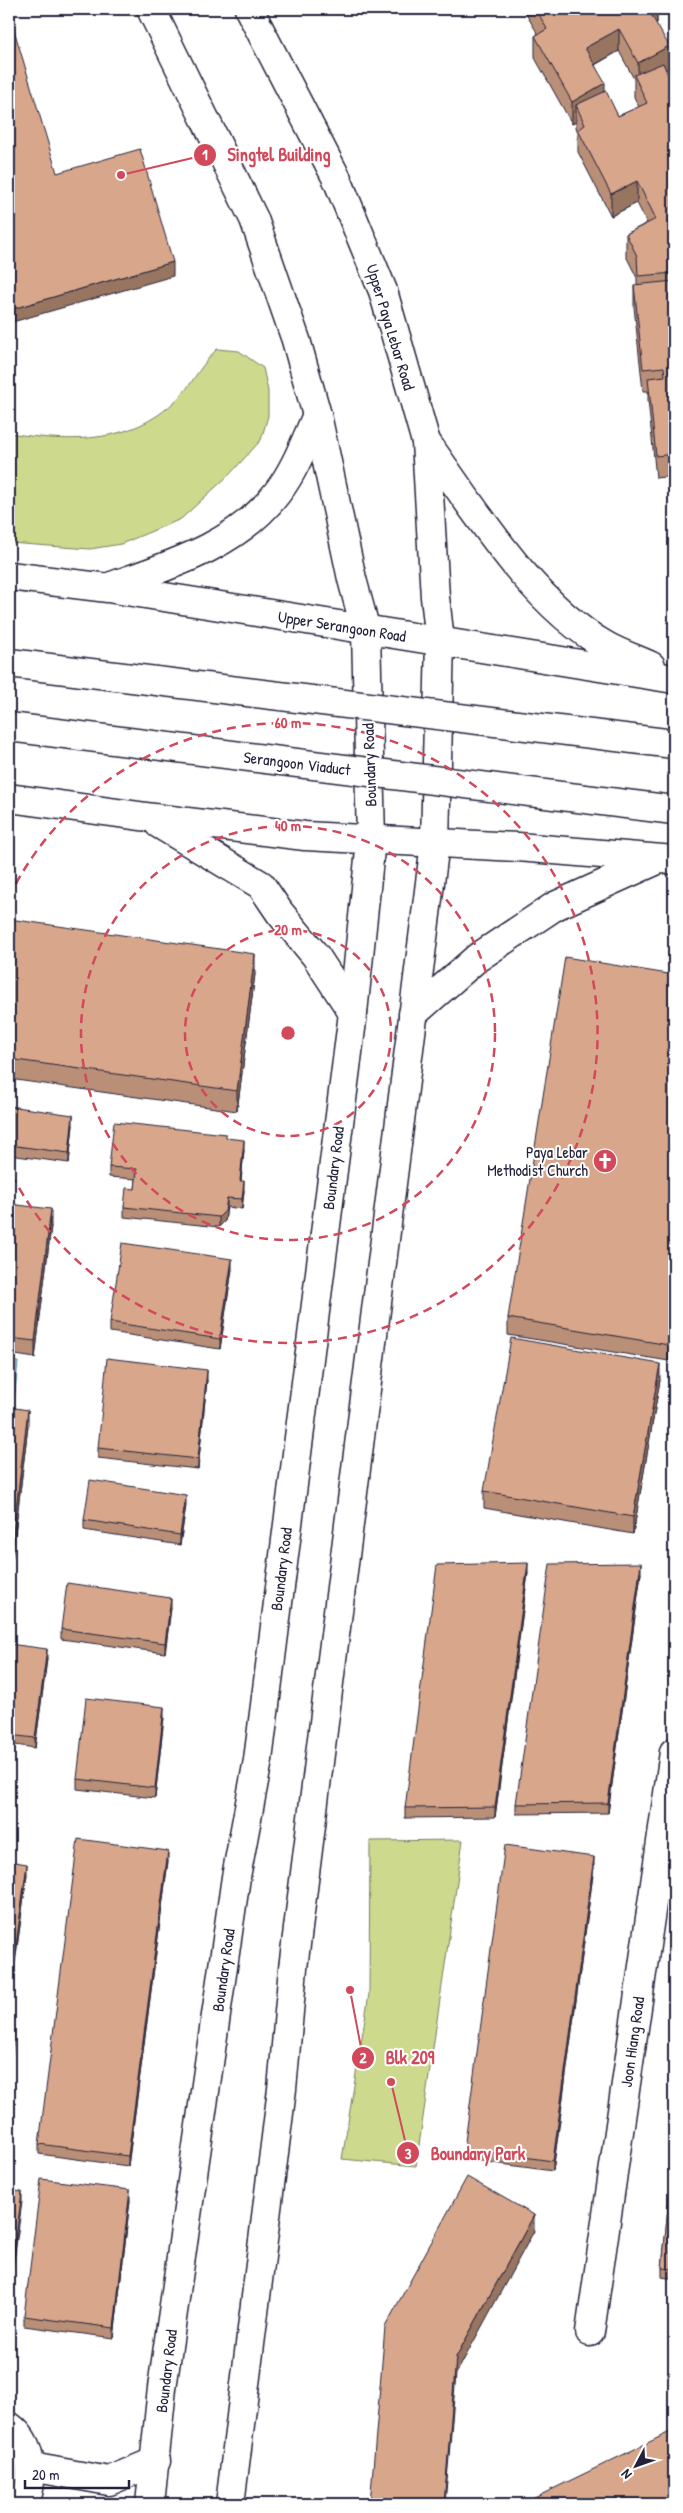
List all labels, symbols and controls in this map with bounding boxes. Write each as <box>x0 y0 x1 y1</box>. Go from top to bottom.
callout: Singtel Building <box>192 139 340 172</box>
text: Singtel Building <box>227 142 331 168</box>
text: 1 <box>202 144 208 165</box>
street label: Upper Paya Lebar Road <box>361 261 421 393</box>
street label: Upper Serangoon Road <box>276 605 408 647</box>
text: 60 m <box>275 712 301 733</box>
street label: Boundary Road <box>357 723 381 807</box>
street label: Serangoon Viaduct <box>242 746 352 781</box>
text: 40 m <box>275 815 301 836</box>
text: 20 m <box>274 919 302 940</box>
centre of rings <box>279 1024 297 1042</box>
street label: Boundary Road <box>317 1125 349 1211</box>
place label: Paya Lebar Methodist Church <box>487 1141 588 1181</box>
church icon: Paya Lebar Methodist Church <box>592 1148 618 1174</box>
street label: Boundary Road <box>265 1526 297 1612</box>
street label: Boundary Road <box>206 1927 240 2013</box>
street label: Joon Hiang Road <box>615 1995 649 2089</box>
callout: Blk 209 <box>351 2041 444 2074</box>
text: Blk 209 <box>386 2045 435 2070</box>
text: 2 <box>359 2047 367 2068</box>
callout: Boundary Park <box>395 2137 535 2170</box>
text: Boundary Park <box>431 2141 526 2167</box>
text: 3 <box>405 2143 412 2164</box>
street label: Boundary Road <box>150 2328 182 2414</box>
north arrow <box>610 2440 660 2490</box>
scale bar <box>25 2458 129 2490</box>
text: 20 m <box>32 2464 59 2485</box>
text: N <box>616 2465 635 2484</box>

